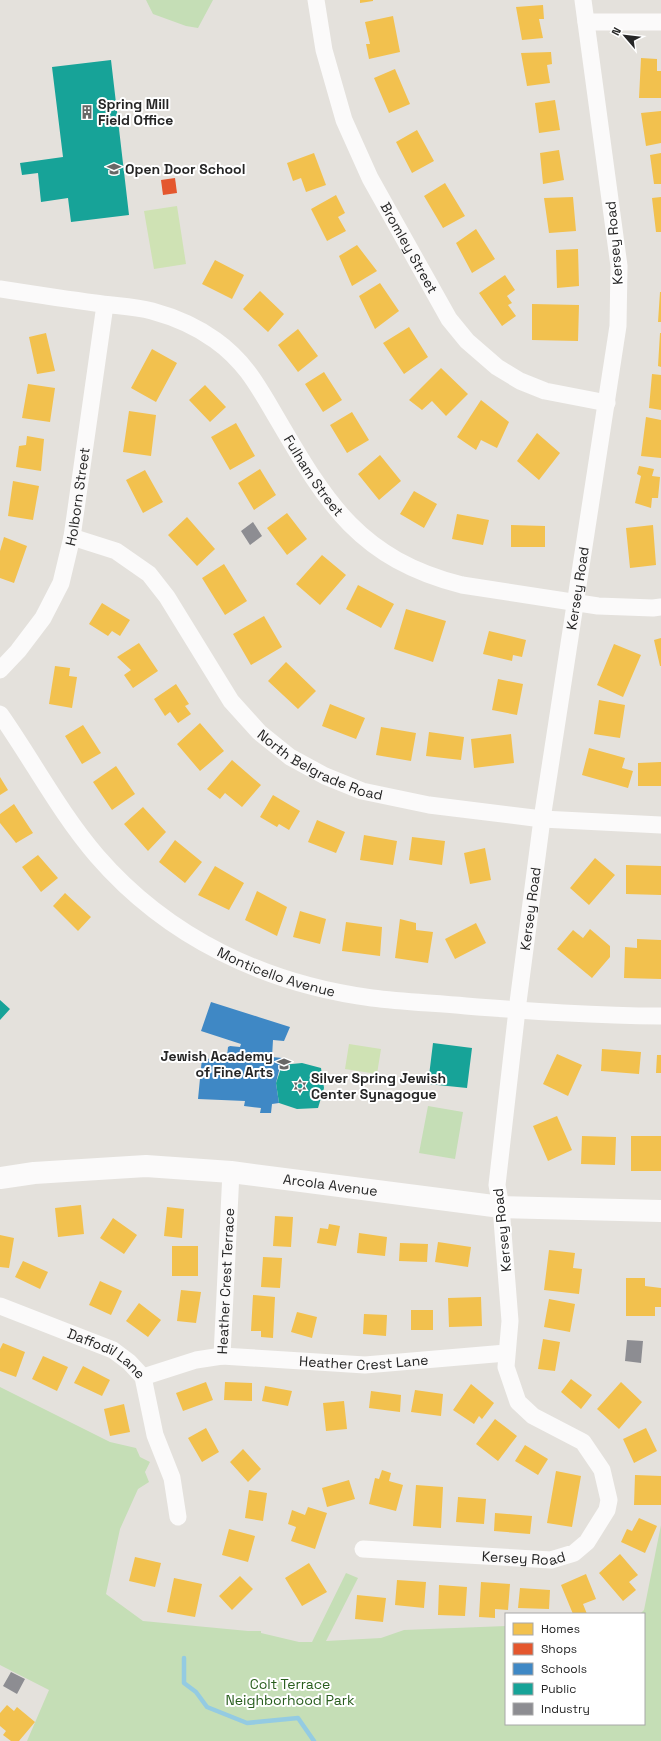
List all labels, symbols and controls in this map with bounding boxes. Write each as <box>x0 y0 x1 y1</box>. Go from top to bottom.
north arrow <box>605 16 645 56</box>
text: N <box>608 25 624 38</box>
place label: Spring Mill Field Office <box>98 95 173 129</box>
building icon: Spring Mill Field Office <box>79 104 95 120</box>
place label: Open Door School <box>125 160 245 178</box>
school or university icon: Open Door School <box>106 161 122 177</box>
street label: Bromley Street <box>376 199 442 297</box>
street label: Kersey Road <box>601 200 627 286</box>
street label: Fulham Street <box>280 432 348 520</box>
street label: Holborn Street <box>61 446 94 548</box>
street label: Kersey Road <box>562 545 593 631</box>
street label: North Belgrade Road <box>254 725 384 804</box>
street label: Kersey Road <box>516 866 545 952</box>
street label: Monticello Avenue <box>214 943 337 1001</box>
place label: Jewish Academy of Fine Arts <box>160 1047 273 1081</box>
school or university icon: Jewish Academy of Fine Arts <box>276 1056 292 1072</box>
place label: Silver Spring Jewish Center Synagogue <box>311 1069 446 1103</box>
synagogue icon: Silver Spring Jewish Center Synagogue <box>292 1078 308 1094</box>
street label: Arcola Avenue <box>282 1170 379 1200</box>
street label: Kersey Road <box>489 1187 515 1273</box>
street label: Heather Crest Terrace <box>213 1207 238 1355</box>
street label: Daffodil Lane <box>65 1324 149 1383</box>
street label: Heather Crest Lane <box>299 1351 429 1374</box>
street label: Kersey Road <box>481 1547 568 1569</box>
legend <box>505 1613 645 1725</box>
text: Homes <box>541 1621 580 1637</box>
text: Shops <box>541 1641 577 1657</box>
text: Schools <box>541 1661 587 1677</box>
park label: Colt Terrace Neighborhood Park <box>225 1675 355 1709</box>
text: Public <box>541 1681 576 1697</box>
text: Industry <box>541 1701 590 1717</box>

